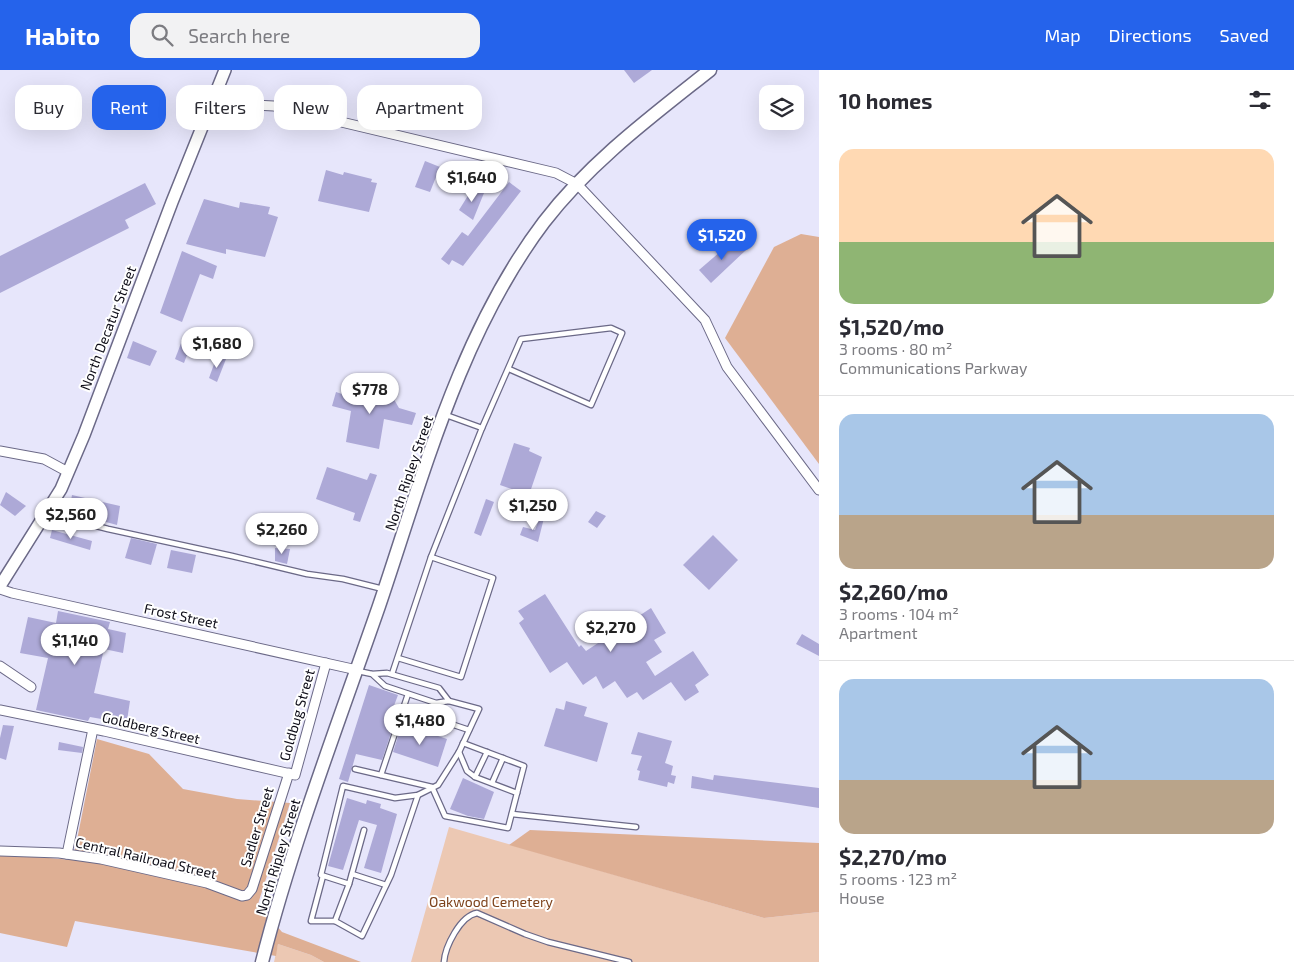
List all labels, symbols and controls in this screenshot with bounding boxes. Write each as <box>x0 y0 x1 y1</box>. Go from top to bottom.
search box <box>130 13 480 58</box>
text: Habito <box>25 21 100 50</box>
icon: search <box>148 21 176 49</box>
text: Search here <box>188 24 290 47</box>
text: Map <box>1044 24 1081 46</box>
text: Directions <box>1109 24 1192 46</box>
text: Saved <box>1220 24 1269 46</box>
chip: Buy <box>15 85 82 130</box>
chip: Rent <box>92 85 166 130</box>
chip: Filters <box>176 85 264 130</box>
chip: New <box>274 85 347 130</box>
chip: Apartment <box>357 85 482 130</box>
map controls <box>759 85 804 130</box>
button: layers <box>759 85 804 130</box>
icon: filters <box>1246 86 1274 114</box>
text: 10 homes <box>839 88 932 113</box>
pin: $1,640 <box>431 160 513 203</box>
text: $1,640 <box>447 167 497 186</box>
icon: home <box>1012 181 1102 271</box>
pin: $1,520 <box>681 218 763 261</box>
text: $1,520 <box>698 225 746 244</box>
street label: North Decatur Street <box>76 263 139 393</box>
text: $1,520/mo <box>839 314 944 339</box>
pin: $1,680 <box>176 326 258 369</box>
text: $1,680 <box>192 333 242 352</box>
text: 3 rooms · 80 m² <box>839 339 952 358</box>
text: Communications Parkway <box>839 358 1027 377</box>
pin: $778 <box>340 372 400 415</box>
text: $778 <box>352 379 388 398</box>
street label: North Ripley Street <box>381 413 436 533</box>
icon: home <box>1012 447 1102 537</box>
pin: $1,250 <box>492 488 574 531</box>
text: $1,250 <box>509 495 557 514</box>
pin: $2,560 <box>30 498 112 540</box>
text: $2,560 <box>46 504 96 523</box>
pin: $2,260 <box>241 512 323 555</box>
text: $2,260 <box>256 519 308 538</box>
text: $2,260/mo <box>839 579 948 604</box>
street label: Frost Street <box>143 599 220 632</box>
text: 3 rooms · 104 m² <box>839 604 959 623</box>
pin: $2,270 <box>570 610 652 653</box>
text: $2,270 <box>586 617 636 636</box>
text: Apartment <box>839 623 918 642</box>
pin: $1,140 <box>34 624 116 666</box>
text: $1,140 <box>52 630 98 649</box>
street label: Goldbug Street <box>275 667 318 763</box>
pin: $1,480 <box>379 704 461 746</box>
street label: Goldberg Street <box>101 708 202 747</box>
text: $1,480 <box>395 710 445 729</box>
icon: home <box>1012 712 1102 802</box>
street label: Sadler Street <box>236 785 277 869</box>
street label: North Ripley Street <box>252 796 303 917</box>
street label: Central Railroad Street <box>74 833 218 882</box>
text: $2,270/mo <box>839 844 947 869</box>
text: 5 rooms · 123 m² <box>839 869 957 888</box>
text: House <box>839 888 885 907</box>
park label: Oakwood Cemetery <box>429 893 554 910</box>

